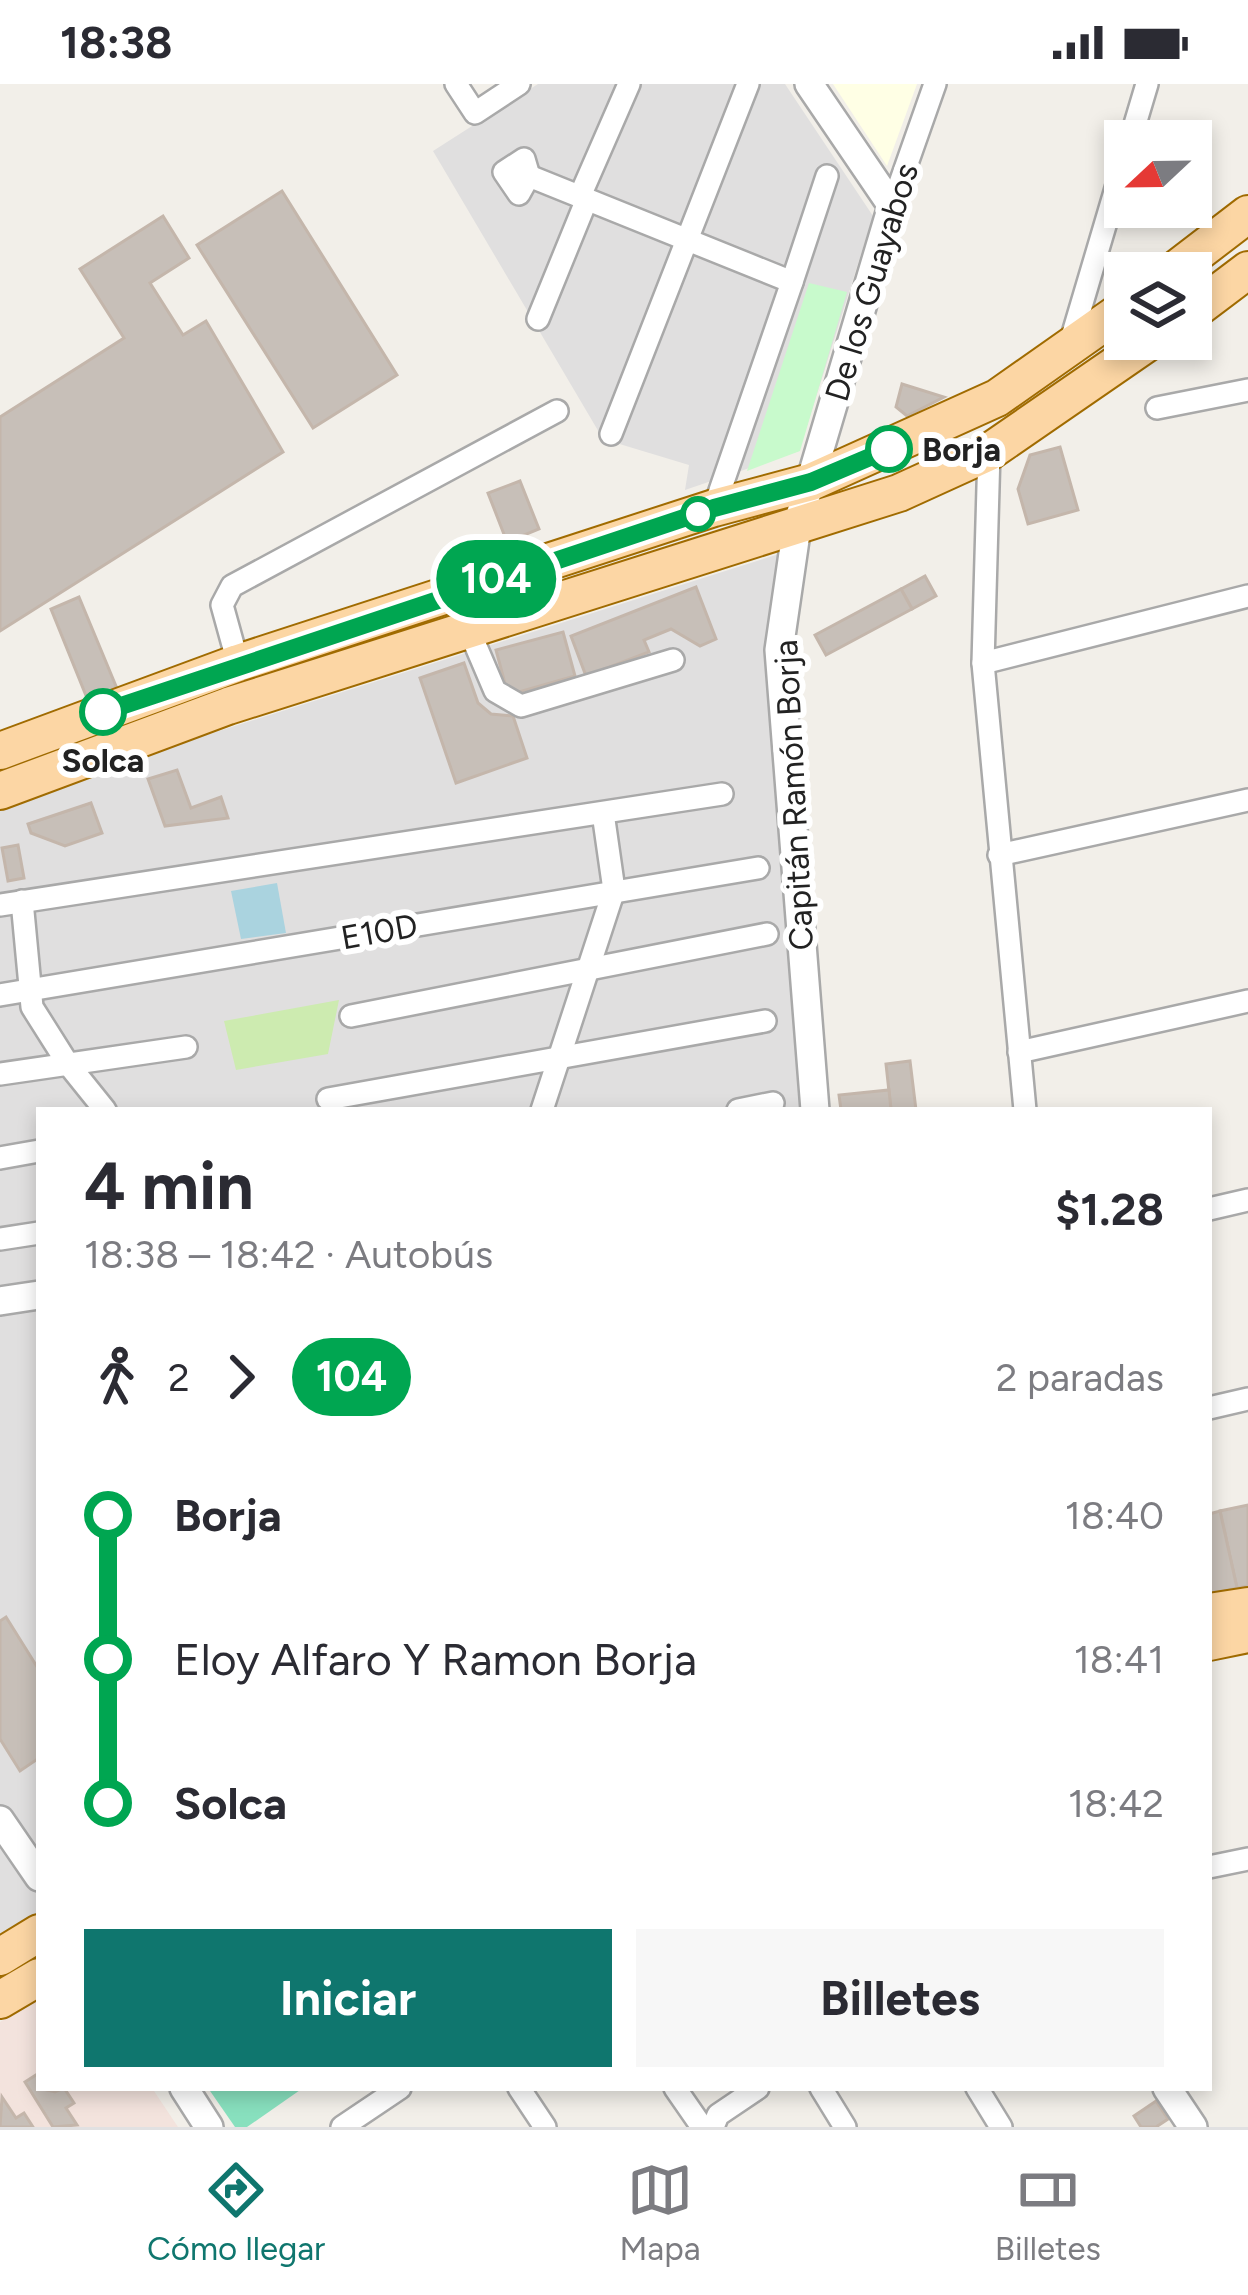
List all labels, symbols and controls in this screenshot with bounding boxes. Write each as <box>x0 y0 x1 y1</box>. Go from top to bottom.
text: 18:38 <box>60 15 173 69</box>
north arrow <box>1104 120 1212 228</box>
map controls <box>1104 120 1212 360</box>
street label: De los Guayabos <box>817 159 926 406</box>
button: layers <box>1104 252 1212 360</box>
marker: Borja <box>867 427 911 471</box>
place label: Borja <box>922 430 1001 469</box>
unlabelled marker <box>682 498 714 530</box>
line badge: 104 <box>427 540 565 618</box>
text: 104 <box>460 553 532 604</box>
street label: Capitán Ramón Borja <box>766 639 821 951</box>
marker: Solca <box>81 690 125 734</box>
place label: Solca <box>62 741 144 780</box>
street label: E10D <box>338 906 420 957</box>
text: 4 min <box>84 1146 254 1226</box>
text: $1.28 <box>1055 1182 1164 1236</box>
text: 18:38 – 18:42 · Autobús <box>84 1231 493 1278</box>
icon: walk <box>84 1344 150 1410</box>
icon: forward <box>208 1344 274 1410</box>
text: 104 <box>316 1351 387 1402</box>
text: 2 <box>168 1354 190 1401</box>
text: 2 paradas <box>996 1354 1164 1401</box>
text: Borja <box>174 1488 282 1542</box>
text: 18:40 <box>1065 1492 1164 1539</box>
text: Eloy Alfaro Y Ramon Borja <box>174 1632 697 1686</box>
text: 18:41 <box>1074 1636 1164 1683</box>
text: Solca <box>174 1776 287 1830</box>
text: 18:42 <box>1068 1780 1164 1827</box>
button: Iniciar <box>84 1929 612 2067</box>
button: Billetes <box>636 1929 1164 2067</box>
tab: Cómo llegar <box>147 2157 325 2268</box>
tab: Mapa <box>619 2157 701 2268</box>
tab: Billetes <box>995 2157 1101 2268</box>

